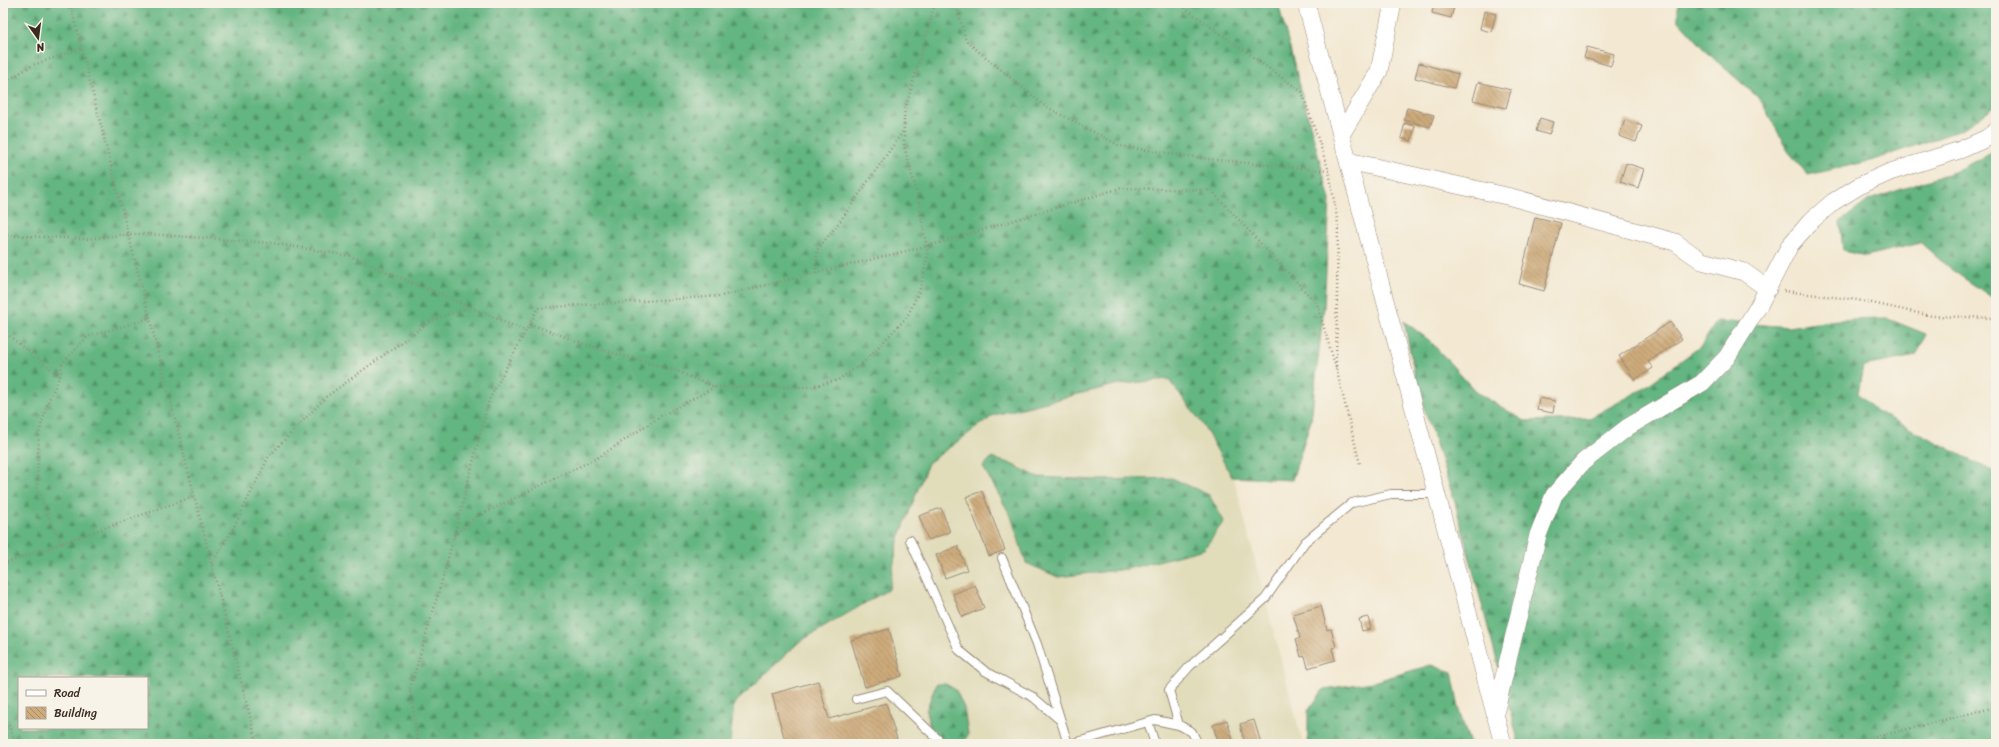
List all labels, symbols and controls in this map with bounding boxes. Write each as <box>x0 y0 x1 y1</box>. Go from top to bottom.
north arrow <box>18 18 58 58</box>
text: N <box>34 37 47 57</box>
legend <box>18 677 148 729</box>
text: Road <box>54 682 81 704</box>
text: Building <box>54 702 97 724</box>

